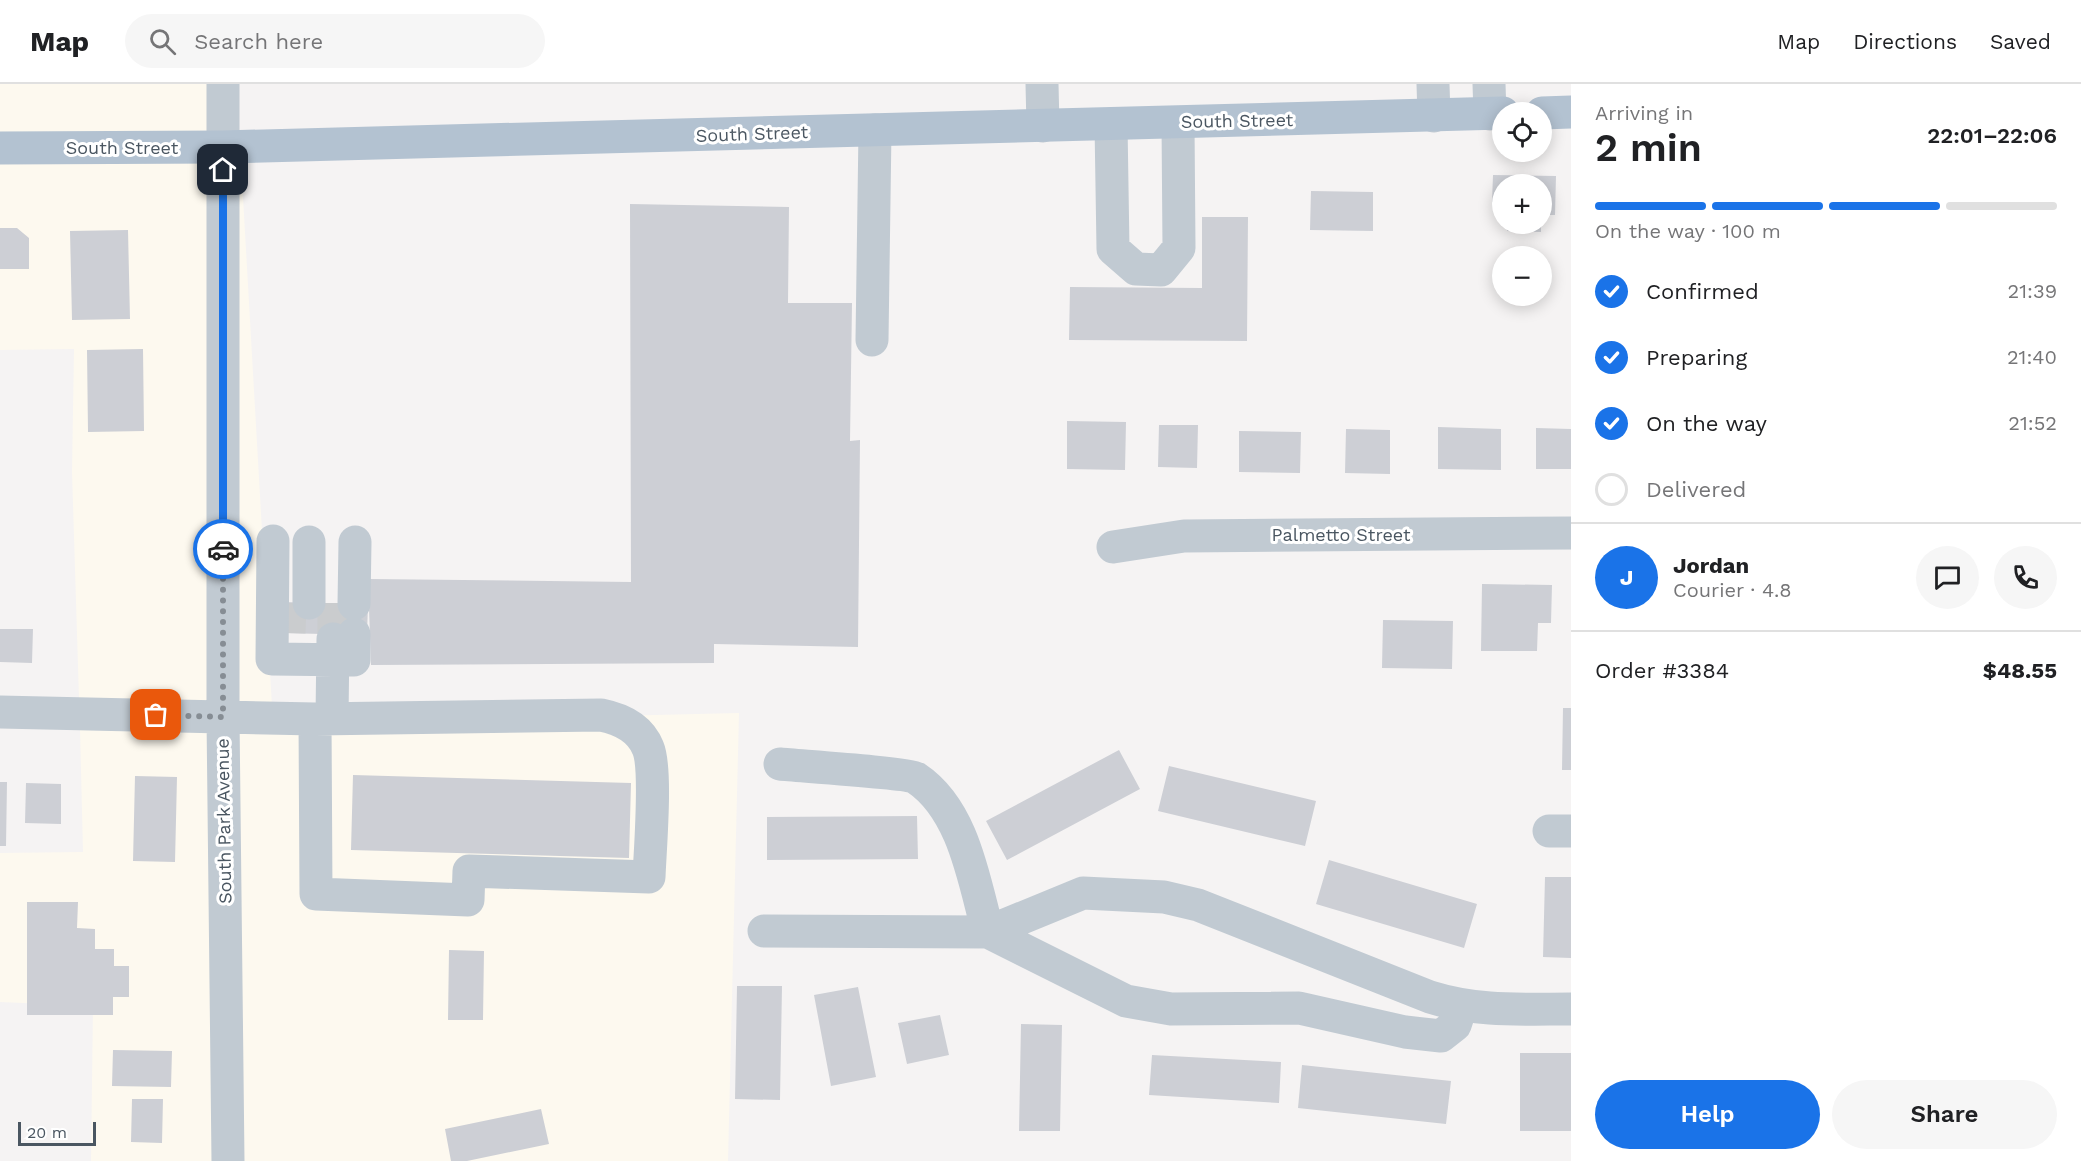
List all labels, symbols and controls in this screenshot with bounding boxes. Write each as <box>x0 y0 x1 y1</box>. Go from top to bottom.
search box <box>125 14 545 68</box>
text: Map <box>30 25 89 58</box>
icon: search <box>146 25 179 58</box>
text: Search here <box>194 29 323 54</box>
text: Map <box>1777 29 1820 54</box>
text: Directions <box>1853 29 1957 54</box>
text: Saved <box>1990 29 2051 54</box>
text: Arriving in <box>1595 101 1693 125</box>
map controls <box>1492 102 1552 306</box>
button: locate <box>1492 102 1552 162</box>
street label: South Street <box>1181 109 1294 132</box>
street label: South Street <box>695 121 809 146</box>
text: 22:01–22:06 <box>1927 123 2057 148</box>
text: 2 min <box>1595 125 1702 170</box>
street label: South Street <box>66 137 179 158</box>
pin <box>197 144 248 195</box>
icon: home <box>206 153 239 186</box>
button: + <box>1492 174 1552 234</box>
text: On the way · 100 m <box>1595 219 1781 243</box>
button: − <box>1492 246 1552 306</box>
icon: check <box>1595 275 1628 308</box>
text: Confirmed <box>1646 279 1759 304</box>
text: 21:39 <box>2008 279 2057 303</box>
icon: check <box>1595 341 1628 374</box>
text: Preparing <box>1646 345 1747 370</box>
text: 21:40 <box>2007 345 2057 369</box>
icon: check <box>1595 407 1628 440</box>
text: On the way <box>1646 411 1767 436</box>
text: 21:52 <box>2008 411 2057 435</box>
text: Delivered <box>1646 477 1746 502</box>
courier <box>193 519 253 579</box>
street label: Palmetto Street <box>1272 524 1411 545</box>
icon: car <box>207 533 240 566</box>
button: chat <box>1916 546 1979 609</box>
button: phone <box>1994 546 2057 609</box>
text: Jordan <box>1673 553 1749 578</box>
text: J <box>1620 565 1633 590</box>
text: Courier · 4.8 <box>1673 578 1792 602</box>
text: Order #3384 <box>1595 658 1729 683</box>
text: $48.55 <box>1983 658 2057 683</box>
pin <box>130 689 181 740</box>
icon: bag <box>139 698 172 731</box>
street label: South Park Avenue <box>212 738 235 904</box>
button: Help <box>1595 1080 1820 1149</box>
button: Share <box>1832 1080 2057 1149</box>
scale bar <box>18 1119 96 1146</box>
text: 20 m <box>27 1123 67 1142</box>

